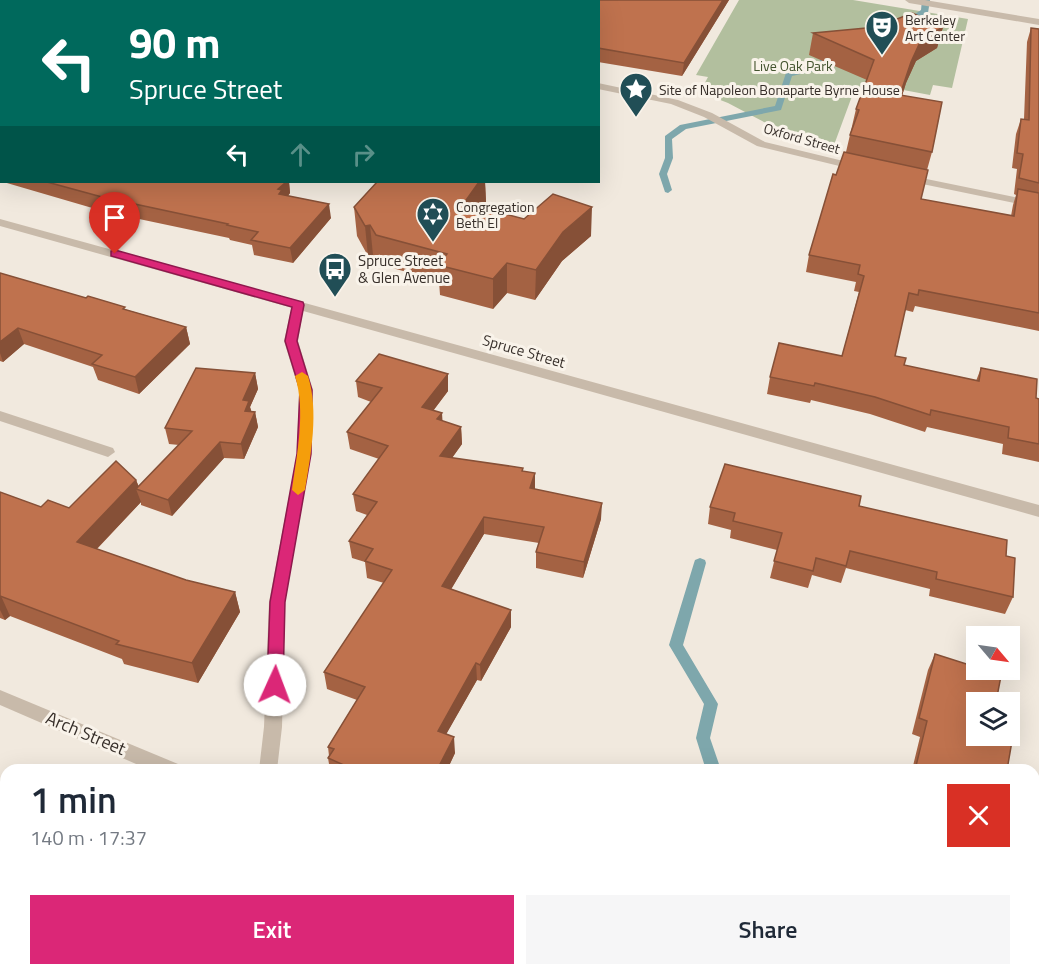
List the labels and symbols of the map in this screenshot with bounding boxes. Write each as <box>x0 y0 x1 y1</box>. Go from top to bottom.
theatre icon: Berkeley Art Center <box>864 9 900 56</box>
place label: Berkeley Art Center <box>905 9 965 46</box>
park label: Live Oak Park <box>753 55 833 76</box>
place icon: Site of Napoleon Bonaparte Byrne House <box>618 71 654 118</box>
place label: Site of Napoleon Bonaparte Byrne House <box>659 79 900 100</box>
street label: Oxford Street <box>761 117 843 159</box>
pin <box>89 192 140 254</box>
synagogue icon: Congregation Beth El <box>415 196 451 243</box>
place label: Congregation Beth El <box>456 196 534 233</box>
place label: Spruce Street & Glen Avenue <box>358 249 450 289</box>
bus stop icon: Spruce Street & Glen Avenue <box>317 251 353 298</box>
street label: Spruce Street <box>480 328 569 374</box>
north arrow <box>966 626 1020 680</box>
position arrow <box>243 653 307 717</box>
street label: Arch Street <box>42 704 131 762</box>

